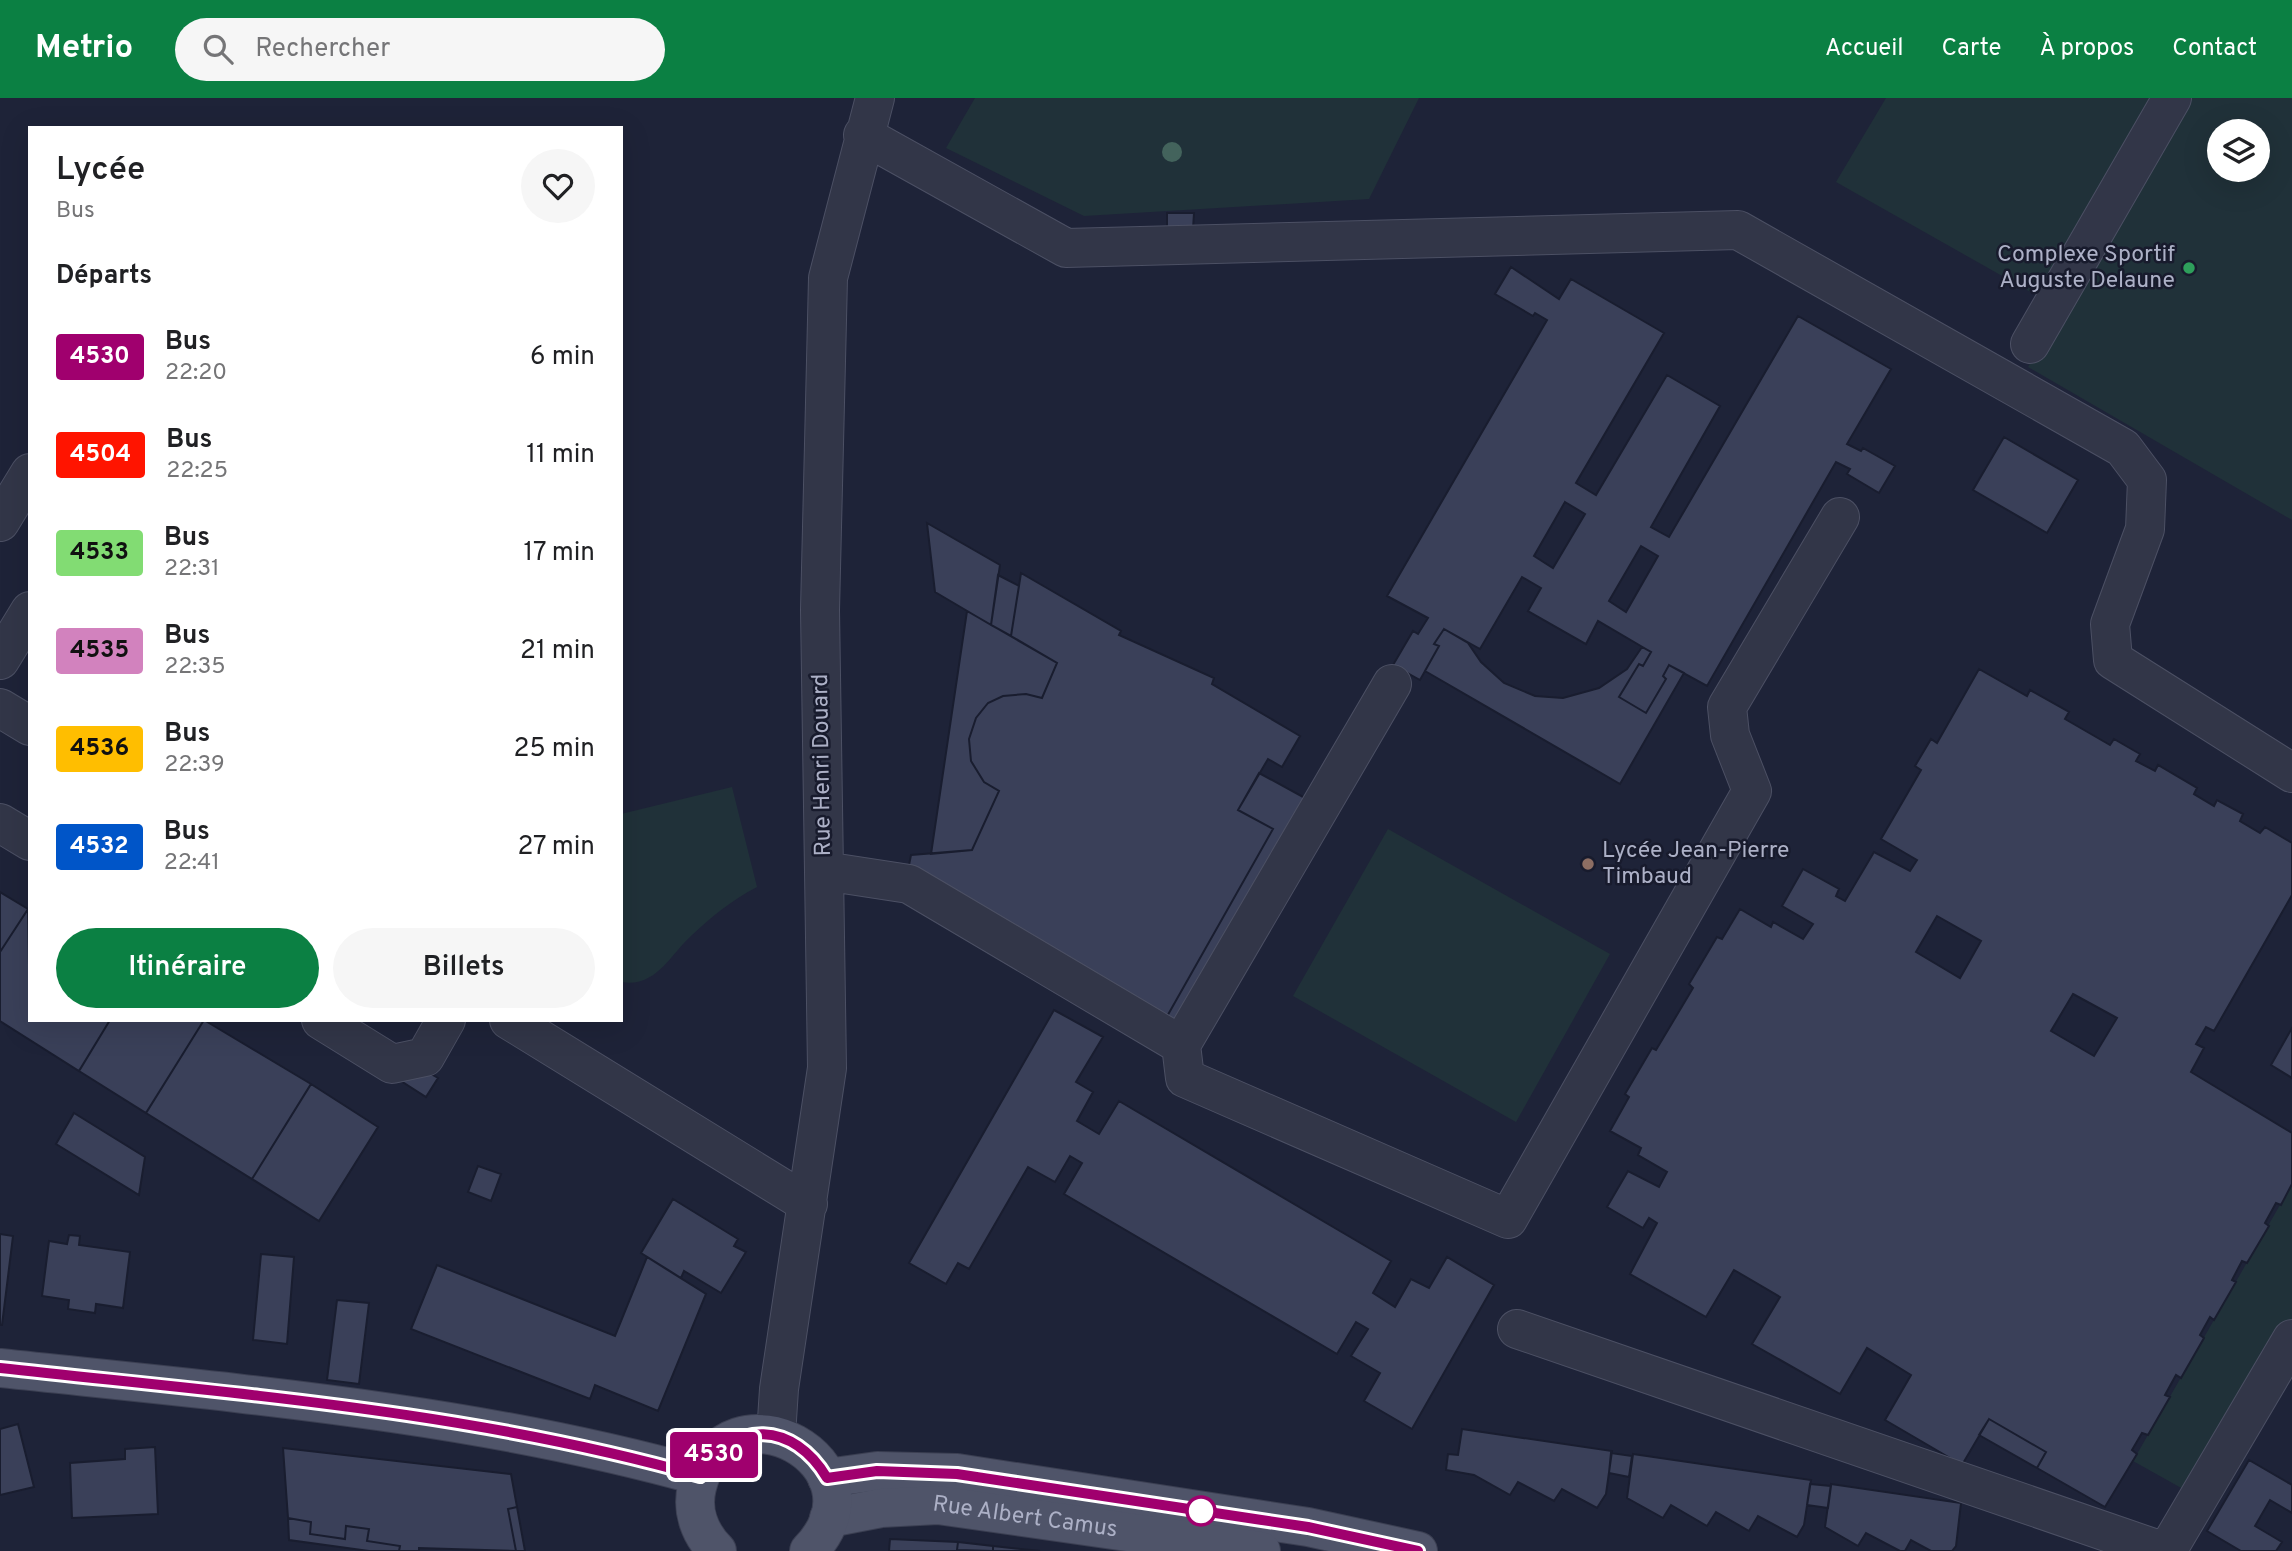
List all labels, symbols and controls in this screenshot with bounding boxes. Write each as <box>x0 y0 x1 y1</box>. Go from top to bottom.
search box <box>175 18 665 81</box>
text: Metrio <box>35 28 133 70</box>
icon: search <box>199 30 237 68</box>
text: Rechercher <box>255 33 390 66</box>
text: Accueil <box>1825 34 1904 64</box>
text: Carte <box>1942 34 2001 64</box>
text: À propos <box>2039 34 2134 64</box>
text: Contact <box>2172 34 2257 64</box>
map controls <box>2207 119 2270 182</box>
button: layers <box>2207 119 2270 182</box>
button: heart <box>521 149 595 223</box>
text: Lycée <box>56 150 145 192</box>
text: Bus <box>56 197 95 226</box>
place label: Complexe Sportif Auguste Delaune <box>1997 241 2175 296</box>
text: Départs <box>56 260 152 293</box>
marker: Complexe Sportif Auguste Delaune <box>2181 260 2197 276</box>
text: Bus <box>165 326 211 359</box>
text: 6 min <box>530 341 595 374</box>
text: 4530 <box>70 342 130 372</box>
text: 22:20 <box>165 359 227 388</box>
text: Bus <box>166 424 212 457</box>
text: 11 min <box>526 439 595 472</box>
text: 4504 <box>70 440 131 470</box>
text: 22:25 <box>166 457 228 486</box>
text: Bus <box>164 522 210 555</box>
text: 17 min <box>523 537 595 570</box>
text: 4533 <box>70 538 129 568</box>
text: 22:31 <box>164 555 220 584</box>
text: Bus <box>164 620 210 653</box>
text: 21 min <box>520 635 595 668</box>
text: 4535 <box>70 636 129 666</box>
text: 22:35 <box>164 653 226 682</box>
street label: Rue Henri Douard <box>807 673 839 857</box>
text: Bus <box>164 718 210 751</box>
text: 25 min <box>514 733 595 766</box>
text: 4536 <box>70 734 129 764</box>
text: 22:39 <box>164 751 225 780</box>
text: Bus <box>164 816 210 849</box>
text: 27 min <box>517 831 595 864</box>
text: 4532 <box>70 832 129 862</box>
place label: Lycée Jean-Pierre Timbaud <box>1602 837 1789 892</box>
text: 22:41 <box>164 849 220 878</box>
marker: Lycée Jean-Pierre Timbaud <box>1580 856 1596 872</box>
button: Itinéraire <box>56 928 319 1008</box>
button: Billets <box>333 928 595 1008</box>
line badge: 4530 <box>665 1432 763 1478</box>
text: 4530 <box>684 1440 744 1470</box>
street label: Rue Albert Camus <box>931 1490 1119 1545</box>
unlabelled marker <box>1186 1496 1216 1526</box>

